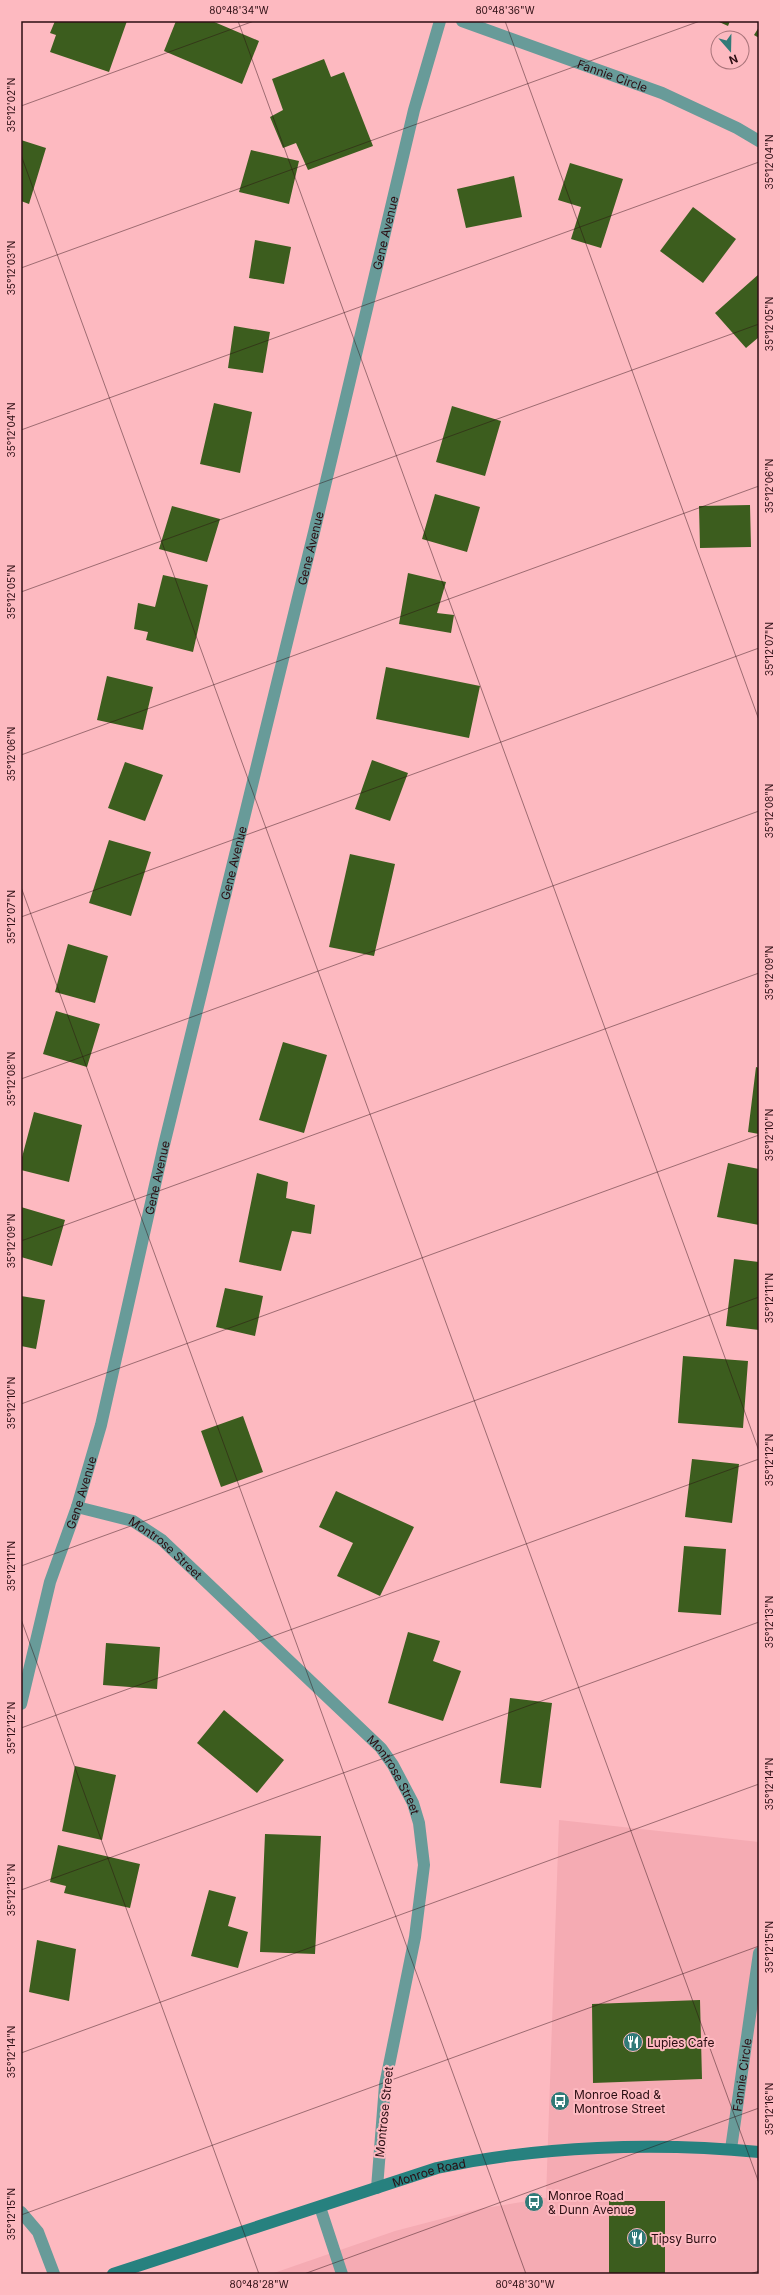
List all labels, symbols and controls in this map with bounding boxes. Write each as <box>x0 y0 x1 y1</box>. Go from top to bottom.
text: 80°48'34"W <box>209 4 269 16</box>
text: 80°48'36"W <box>475 4 535 16</box>
north arrow <box>710 30 750 70</box>
text: N <box>727 51 740 67</box>
street label: Fannie Circle <box>575 56 650 95</box>
text: 35°12'02"N <box>5 78 17 132</box>
text: 35°12'04"N <box>763 135 775 189</box>
street label: Gene Avenue <box>369 194 401 271</box>
text: 35°12'03"N <box>5 241 17 295</box>
text: 35°12'05"N <box>763 297 775 351</box>
text: 35°12'04"N <box>5 403 17 457</box>
text: 35°12'06"N <box>763 459 775 513</box>
street label: Gene Avenue <box>294 510 326 587</box>
text: 35°12'05"N <box>5 565 17 619</box>
text: 35°12'07"N <box>763 622 775 676</box>
text: 35°12'06"N <box>5 727 17 781</box>
text: 35°12'08"N <box>763 784 775 838</box>
street label: Gene Avenue <box>217 824 249 901</box>
text: 35°12'07"N <box>5 890 17 944</box>
text: 35°12'09"N <box>763 946 775 1000</box>
text: 35°12'08"N <box>5 1052 17 1106</box>
text: 35°12'10"N <box>763 1109 775 1161</box>
street label: Gene Avenue <box>141 1139 172 1216</box>
text: 35°12'09"N <box>5 1214 17 1268</box>
text: 35°12'11"N <box>763 1273 775 1323</box>
text: 35°12'10"N <box>5 1377 17 1429</box>
text: 35°12'12"N <box>763 1434 775 1486</box>
street label: Gene Avenue <box>62 1454 99 1531</box>
street label: Montrose Street <box>126 1513 206 1582</box>
text: 35°12'11"N <box>5 1541 17 1591</box>
text: 35°12'13"N <box>763 1596 775 1648</box>
text: 35°12'12"N <box>5 1702 17 1754</box>
street label: Montrose Street <box>364 1732 423 1816</box>
text: 35°12'14"N <box>763 1758 775 1810</box>
text: 35°12'13"N <box>5 1864 17 1916</box>
text: 35°12'15"N <box>763 1921 775 1973</box>
text: 35°12'14"N <box>5 2026 17 2078</box>
restaurant icon: Lupies Cafe <box>622 2031 644 2053</box>
place label: Lupies Cafe <box>647 2035 714 2050</box>
street label: Fannie Circle <box>729 2037 754 2112</box>
street label: Montrose Street <box>372 2066 396 2158</box>
text: 35°12'16"N <box>763 2083 775 2135</box>
place label: Monroe Road & Montrose Street <box>574 2087 665 2116</box>
bus stop icon: Monroe Road & Montrose Street <box>549 2090 571 2112</box>
street label: Monroe Road <box>390 2155 467 2190</box>
text: 35°12'15"N <box>5 2188 17 2240</box>
place label: Monroe Road & Dunn Avenue <box>548 2188 635 2217</box>
bus stop icon: Monroe Road & Dunn Avenue <box>523 2191 545 2213</box>
restaurant icon: Tipsy Burro <box>626 2227 648 2249</box>
place label: Tipsy Burro <box>651 2231 717 2246</box>
text: 80°48'28"W <box>229 2278 289 2290</box>
text: 80°48'30"W <box>495 2278 555 2290</box>

